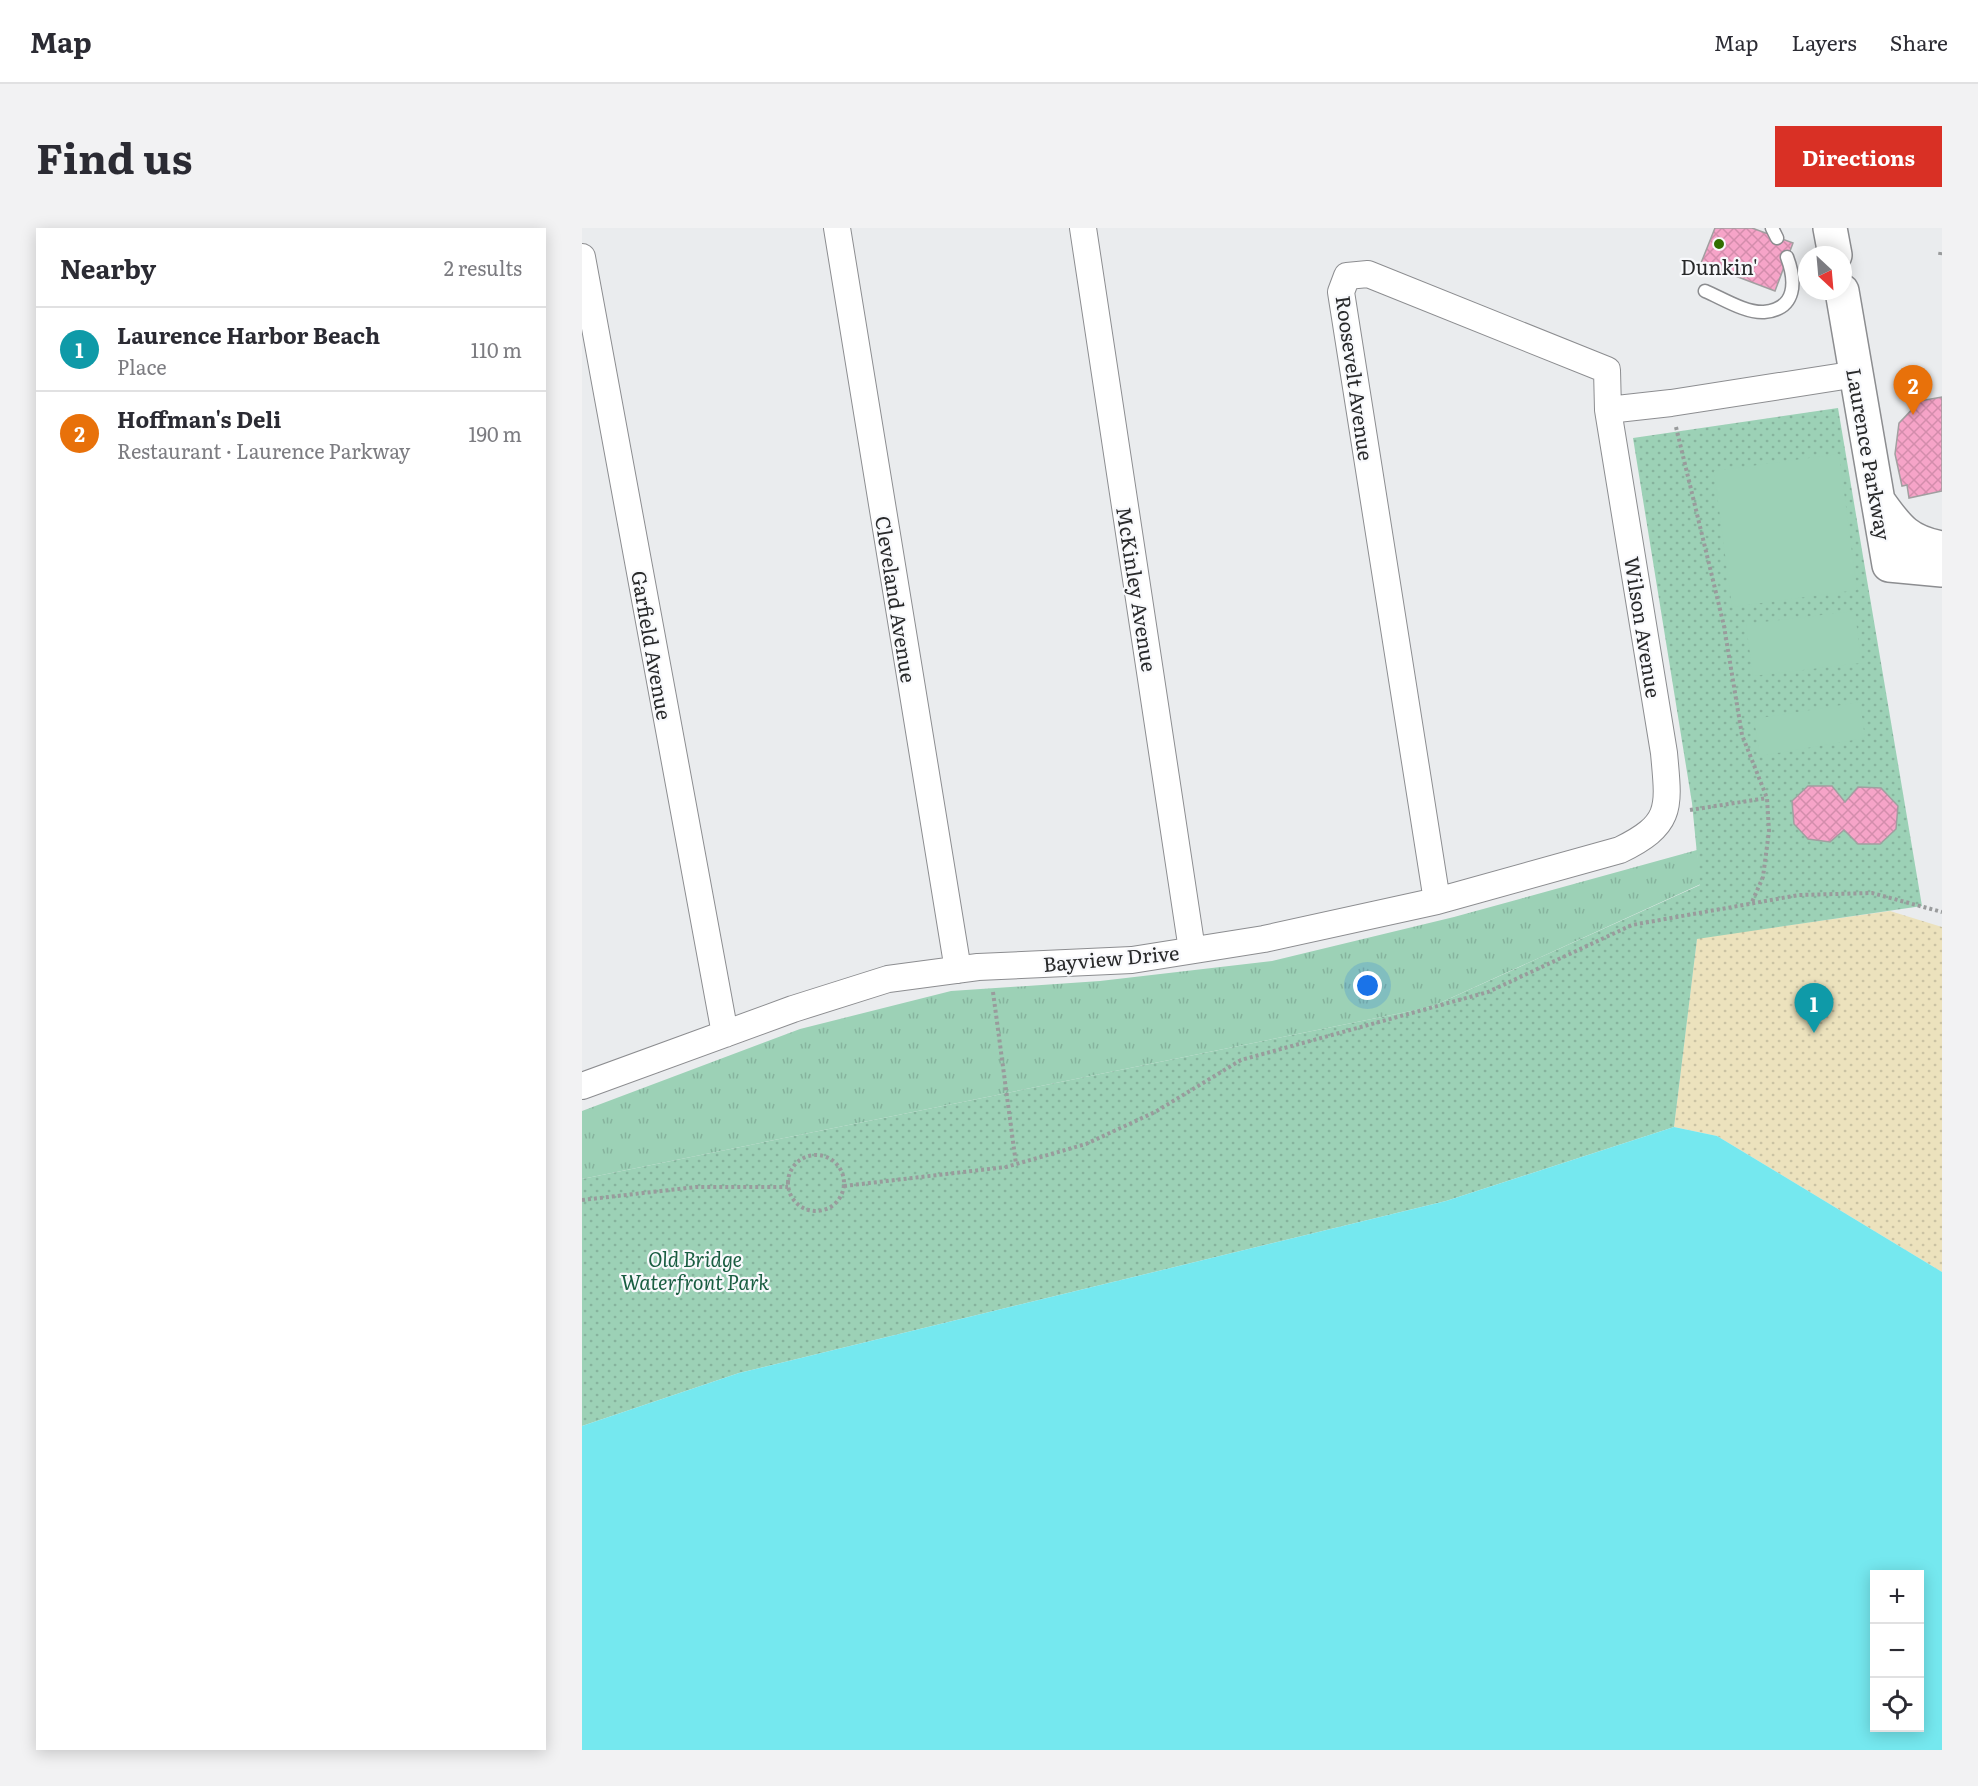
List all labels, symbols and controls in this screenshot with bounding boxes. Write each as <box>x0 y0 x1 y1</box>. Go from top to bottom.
text: Map <box>30 20 92 62</box>
text: Map <box>1714 26 1759 57</box>
text: Layers <box>1792 26 1857 57</box>
text: Share <box>1890 26 1948 57</box>
text: Find us <box>36 125 193 187</box>
button: Directions <box>1775 126 1942 187</box>
marker: Dunkin' <box>1712 237 1726 251</box>
north arrow <box>1798 246 1852 300</box>
text: Nearby <box>60 248 156 287</box>
place label: Dunkin' <box>1680 251 1758 281</box>
text: 2 results <box>444 252 522 282</box>
street label: Roosevelt Avenue <box>1330 294 1382 462</box>
text: Laurence Harbor Beach <box>117 318 380 351</box>
text: 1 <box>75 334 84 364</box>
text: 110 m <box>471 334 522 364</box>
text: Place <box>117 351 167 381</box>
street label: Laurence Parkway <box>1840 366 1900 543</box>
pin: 2 <box>1894 366 1932 415</box>
text: Hoffman's Deli <box>117 402 281 435</box>
text: 2 <box>74 418 85 448</box>
text: 190 m <box>468 418 522 448</box>
text: Restaurant · Laurence Parkway <box>117 435 410 465</box>
street label: McKinley Avenue <box>1110 504 1166 674</box>
street label: Cleveland Avenue <box>869 513 925 685</box>
street label: Wilson Avenue <box>1618 554 1670 700</box>
street label: Garfield Avenue <box>625 568 681 722</box>
street label: Bayview Drive <box>1042 936 1180 978</box>
your location <box>1353 971 1382 1000</box>
pin: 1 <box>1794 984 1834 1033</box>
park label: Old Bridge Waterfront Park <box>621 1243 769 1296</box>
map controls <box>1870 1570 1924 1732</box>
button: + <box>1870 1570 1924 1624</box>
button: − <box>1870 1624 1924 1678</box>
button: locate <box>1870 1678 1924 1732</box>

